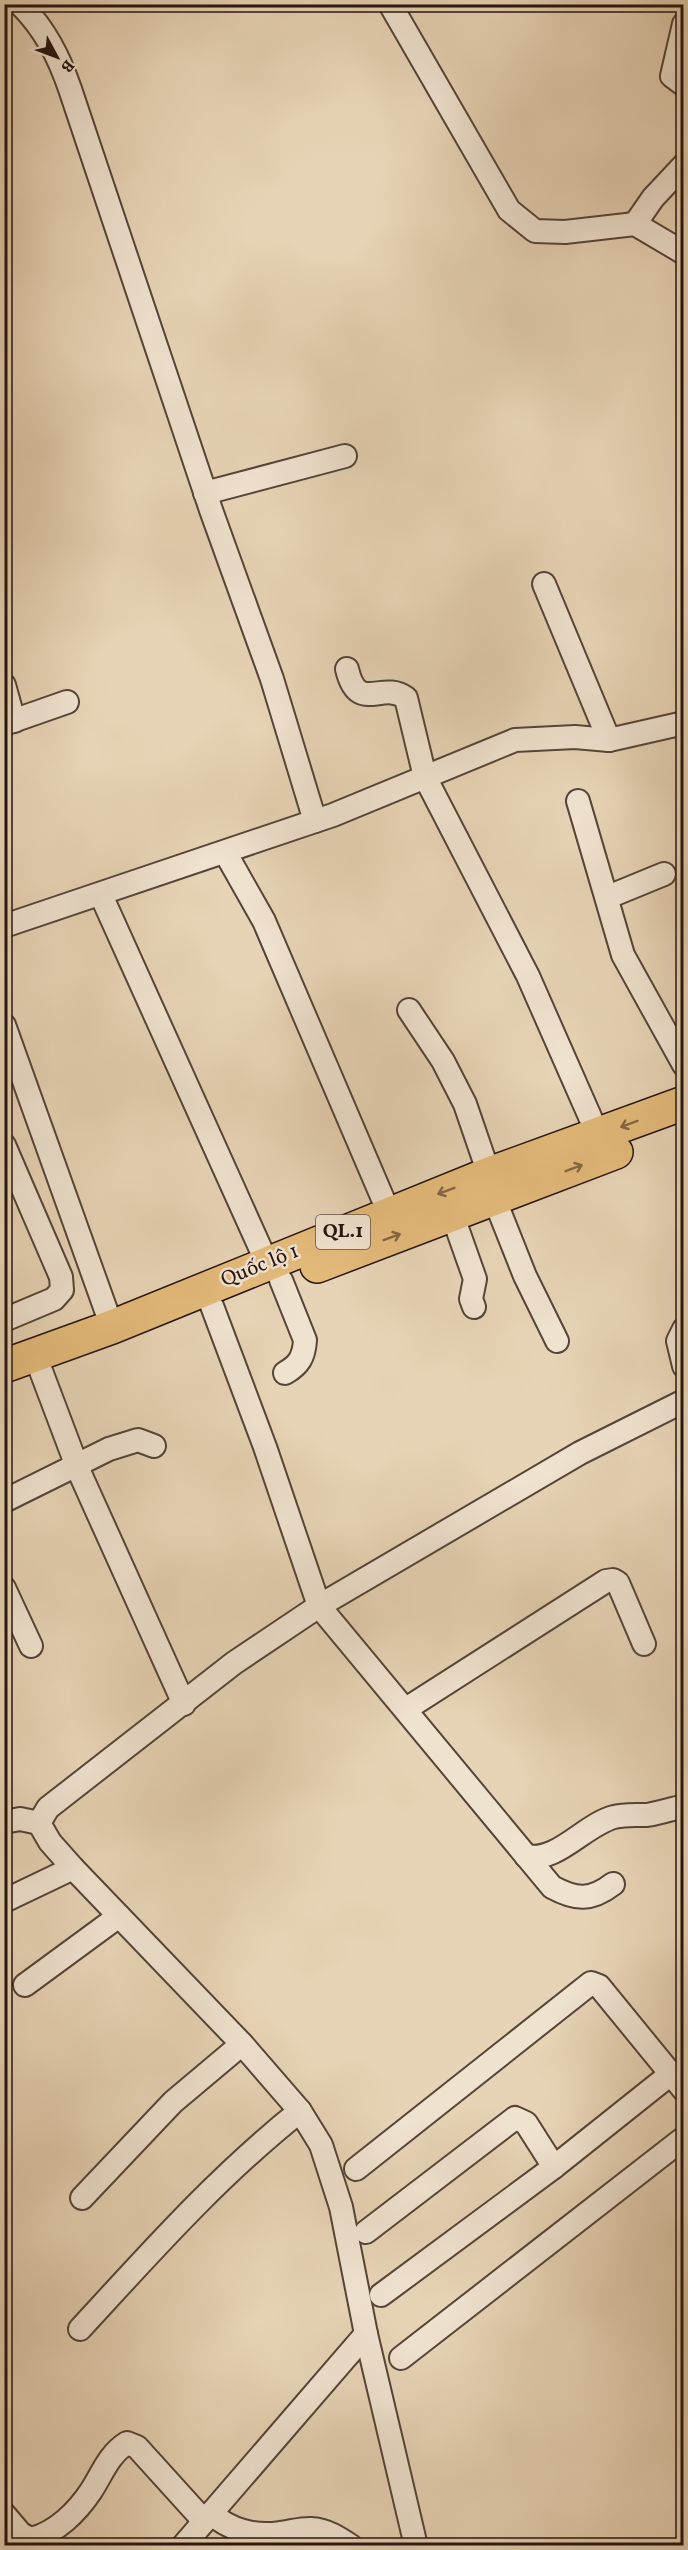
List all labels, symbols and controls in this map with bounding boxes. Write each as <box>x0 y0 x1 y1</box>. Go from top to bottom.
north arrow <box>27 27 87 87</box>
text: B <box>55 54 79 77</box>
one-way arrow <box>620 1119 638 1130</box>
one-way arrow <box>565 1162 583 1173</box>
one-way arrow <box>437 1186 455 1197</box>
road number: QL.1 <box>316 1215 370 1249</box>
one-way arrow <box>382 1231 401 1242</box>
street label: Quốc lộ 1 <box>217 1237 303 1295</box>

